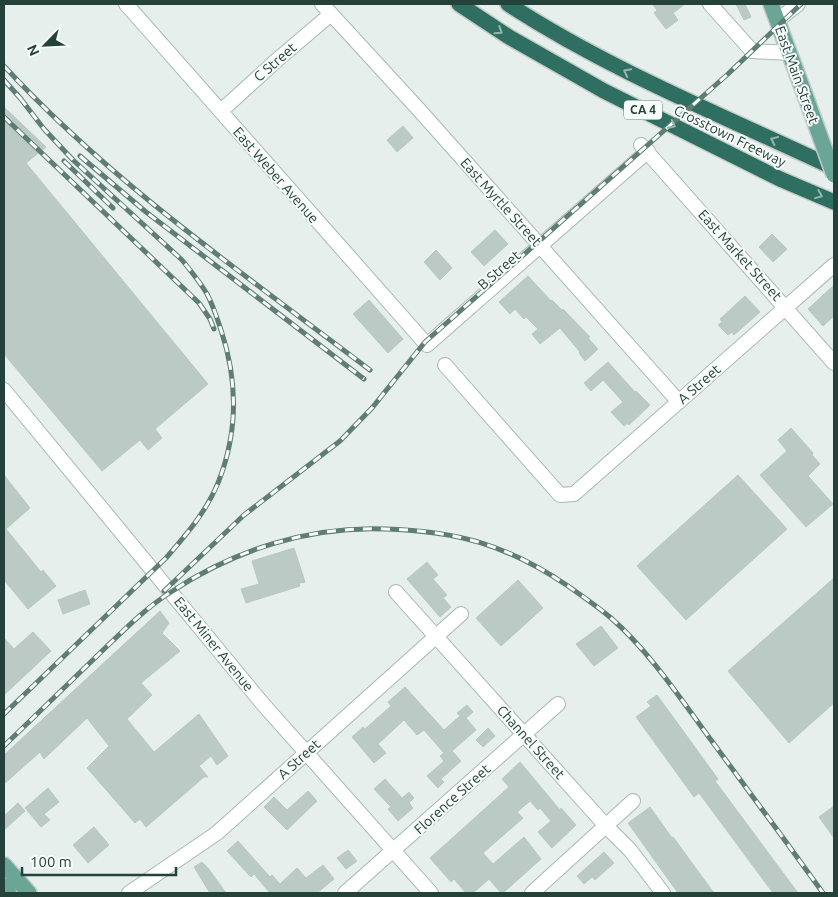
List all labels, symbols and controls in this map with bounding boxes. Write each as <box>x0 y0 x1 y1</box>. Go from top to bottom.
north arrow <box>20 20 70 70</box>
one-way arrow <box>494 24 503 34</box>
street label: East Main Street <box>772 24 822 127</box>
street label: C Street <box>251 39 300 85</box>
text: N <box>24 42 43 58</box>
one-way arrow <box>623 68 632 78</box>
road number: CA 4 <box>624 100 662 120</box>
street label: Crosstown Freeway <box>671 102 789 170</box>
one-way arrow <box>667 119 676 129</box>
street label: East Weber Avenue <box>230 124 322 226</box>
one-way arrow <box>770 136 779 146</box>
street label: East Myrtle Street <box>457 155 545 250</box>
one-way arrow <box>814 189 823 200</box>
street label: East Market Street <box>695 206 785 304</box>
street label: B Street <box>474 247 524 293</box>
street label: A Street <box>674 361 724 407</box>
street label: East Miner Avenue <box>171 594 257 694</box>
street label: Channel Street <box>494 702 569 782</box>
street label: A Street <box>275 736 324 782</box>
street label: Florence Street <box>411 760 494 837</box>
scale bar <box>22 844 176 876</box>
text: 100 m <box>30 853 72 870</box>

